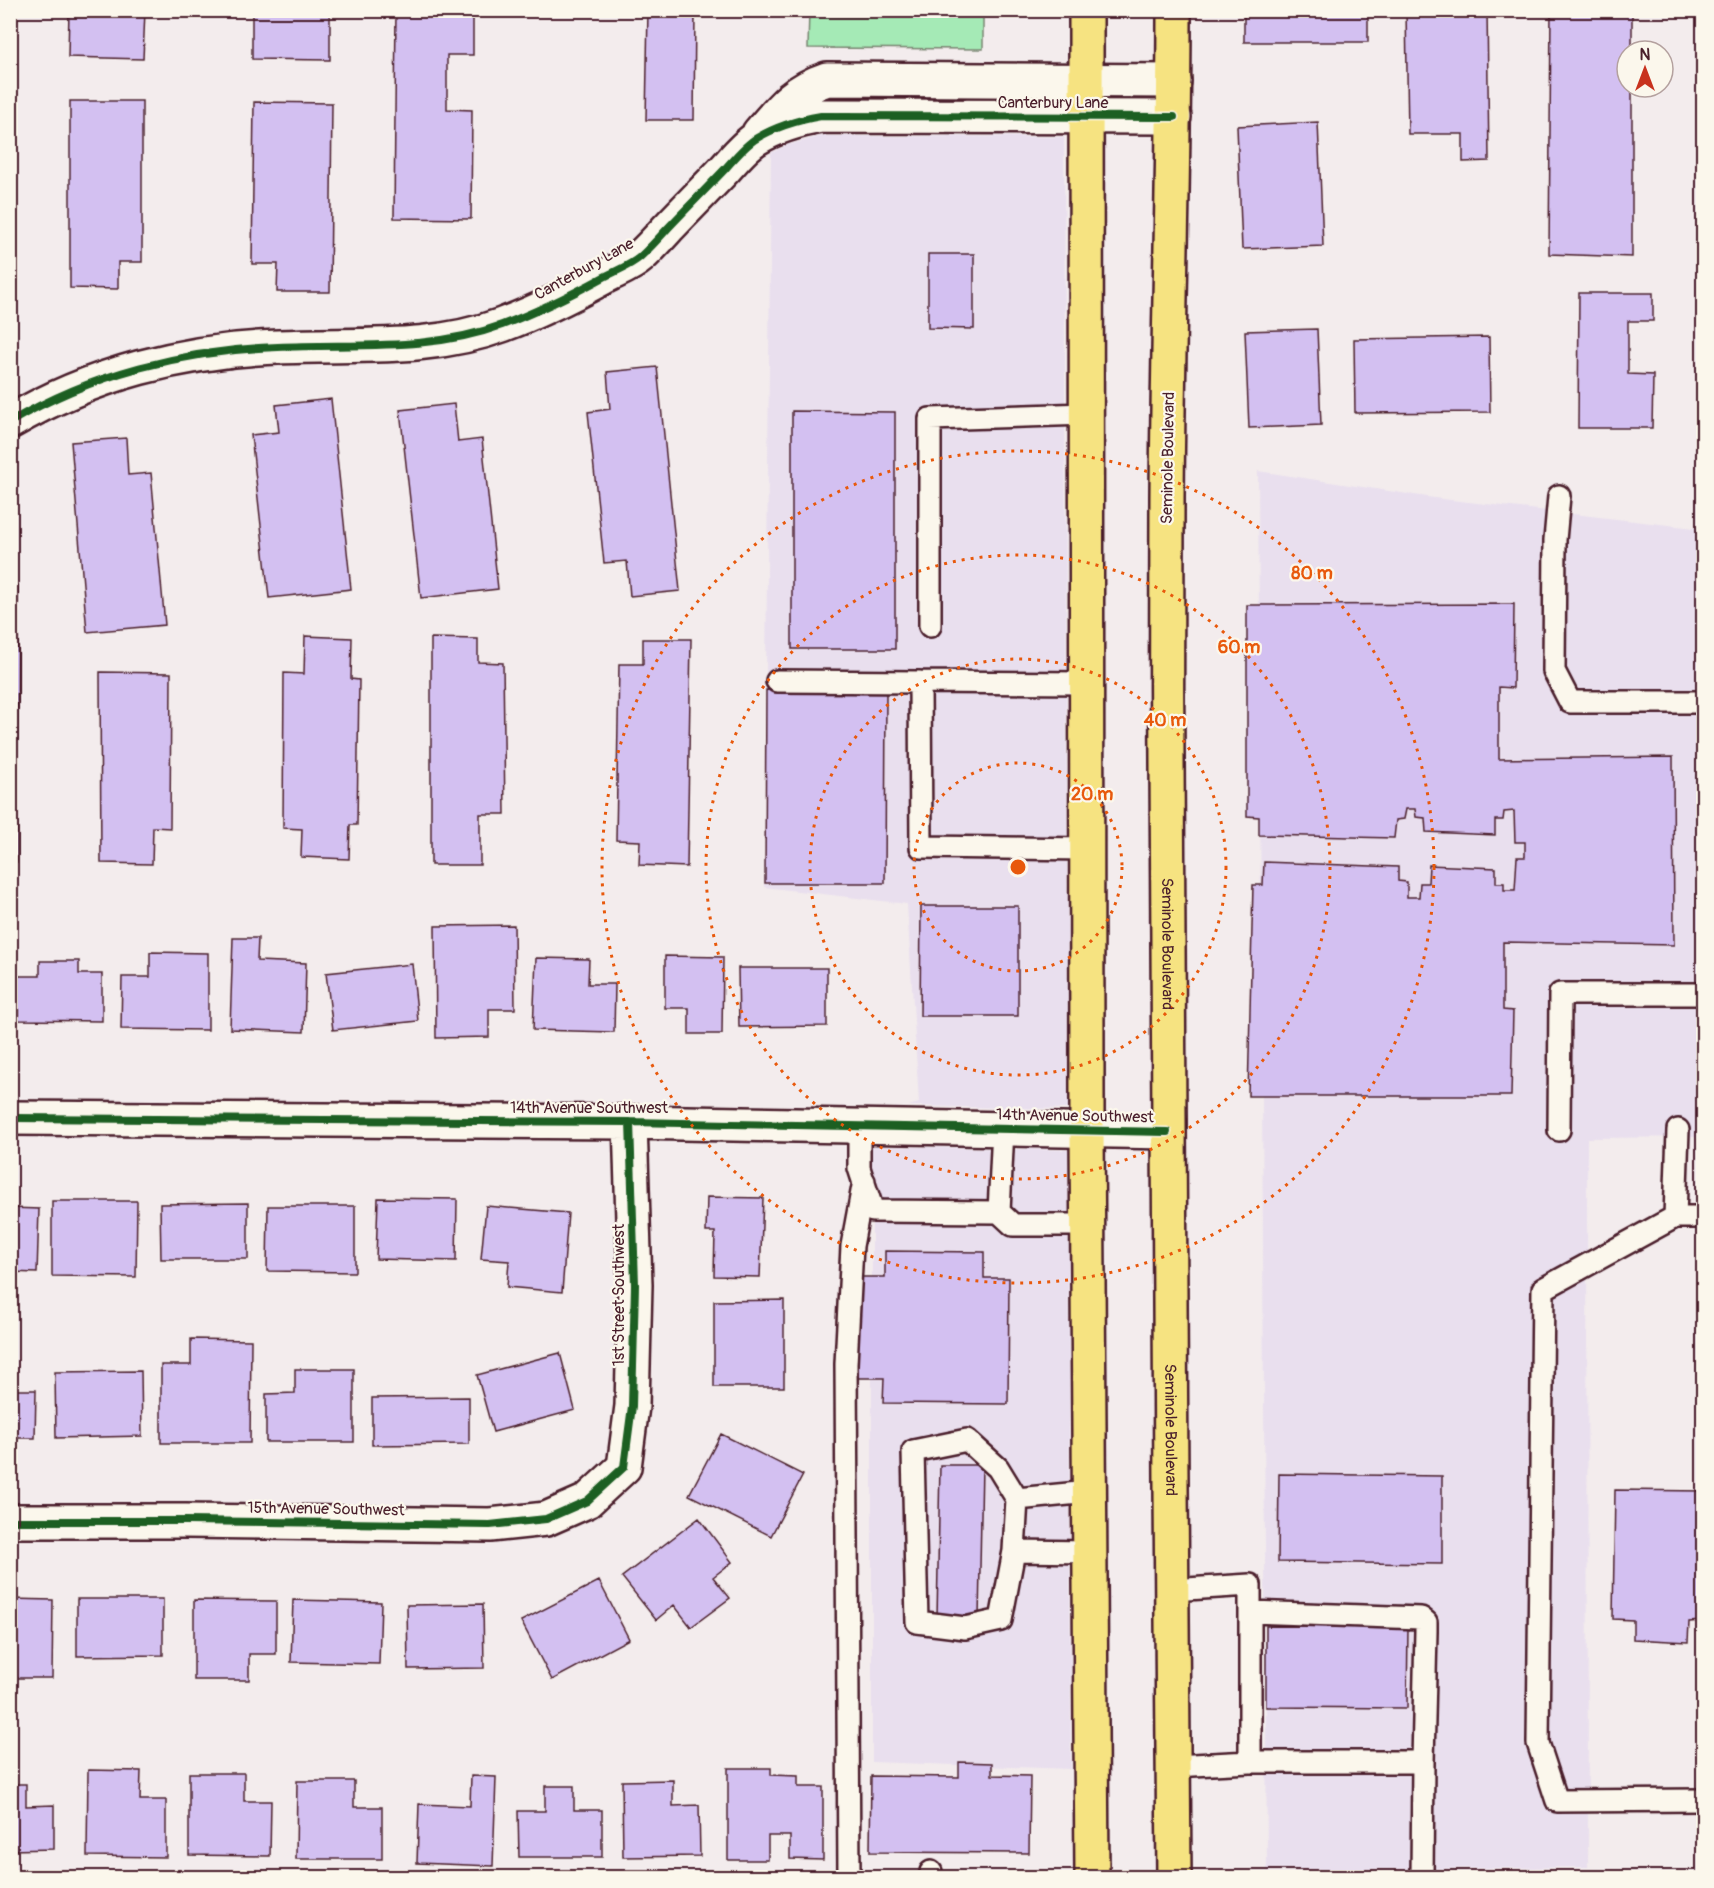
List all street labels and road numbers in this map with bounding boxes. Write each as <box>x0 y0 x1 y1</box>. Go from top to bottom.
street label: Canterbury Lane <box>998 93 1108 113</box>
street label: Canterbury Lane <box>531 233 637 305</box>
street label: Seminole Boulevard <box>1157 392 1179 524</box>
street label: Seminole Boulevard <box>1157 878 1178 1010</box>
street label: 14th Avenue Southwest <box>510 1098 668 1118</box>
street label: 14th Avenue Southwest <box>996 1105 1155 1127</box>
street label: 1st Street Southwest <box>609 1223 629 1366</box>
street label: Seminole Boulevard <box>1160 1364 1181 1496</box>
street label: 15th Avenue Southwest <box>247 1498 405 1520</box>

